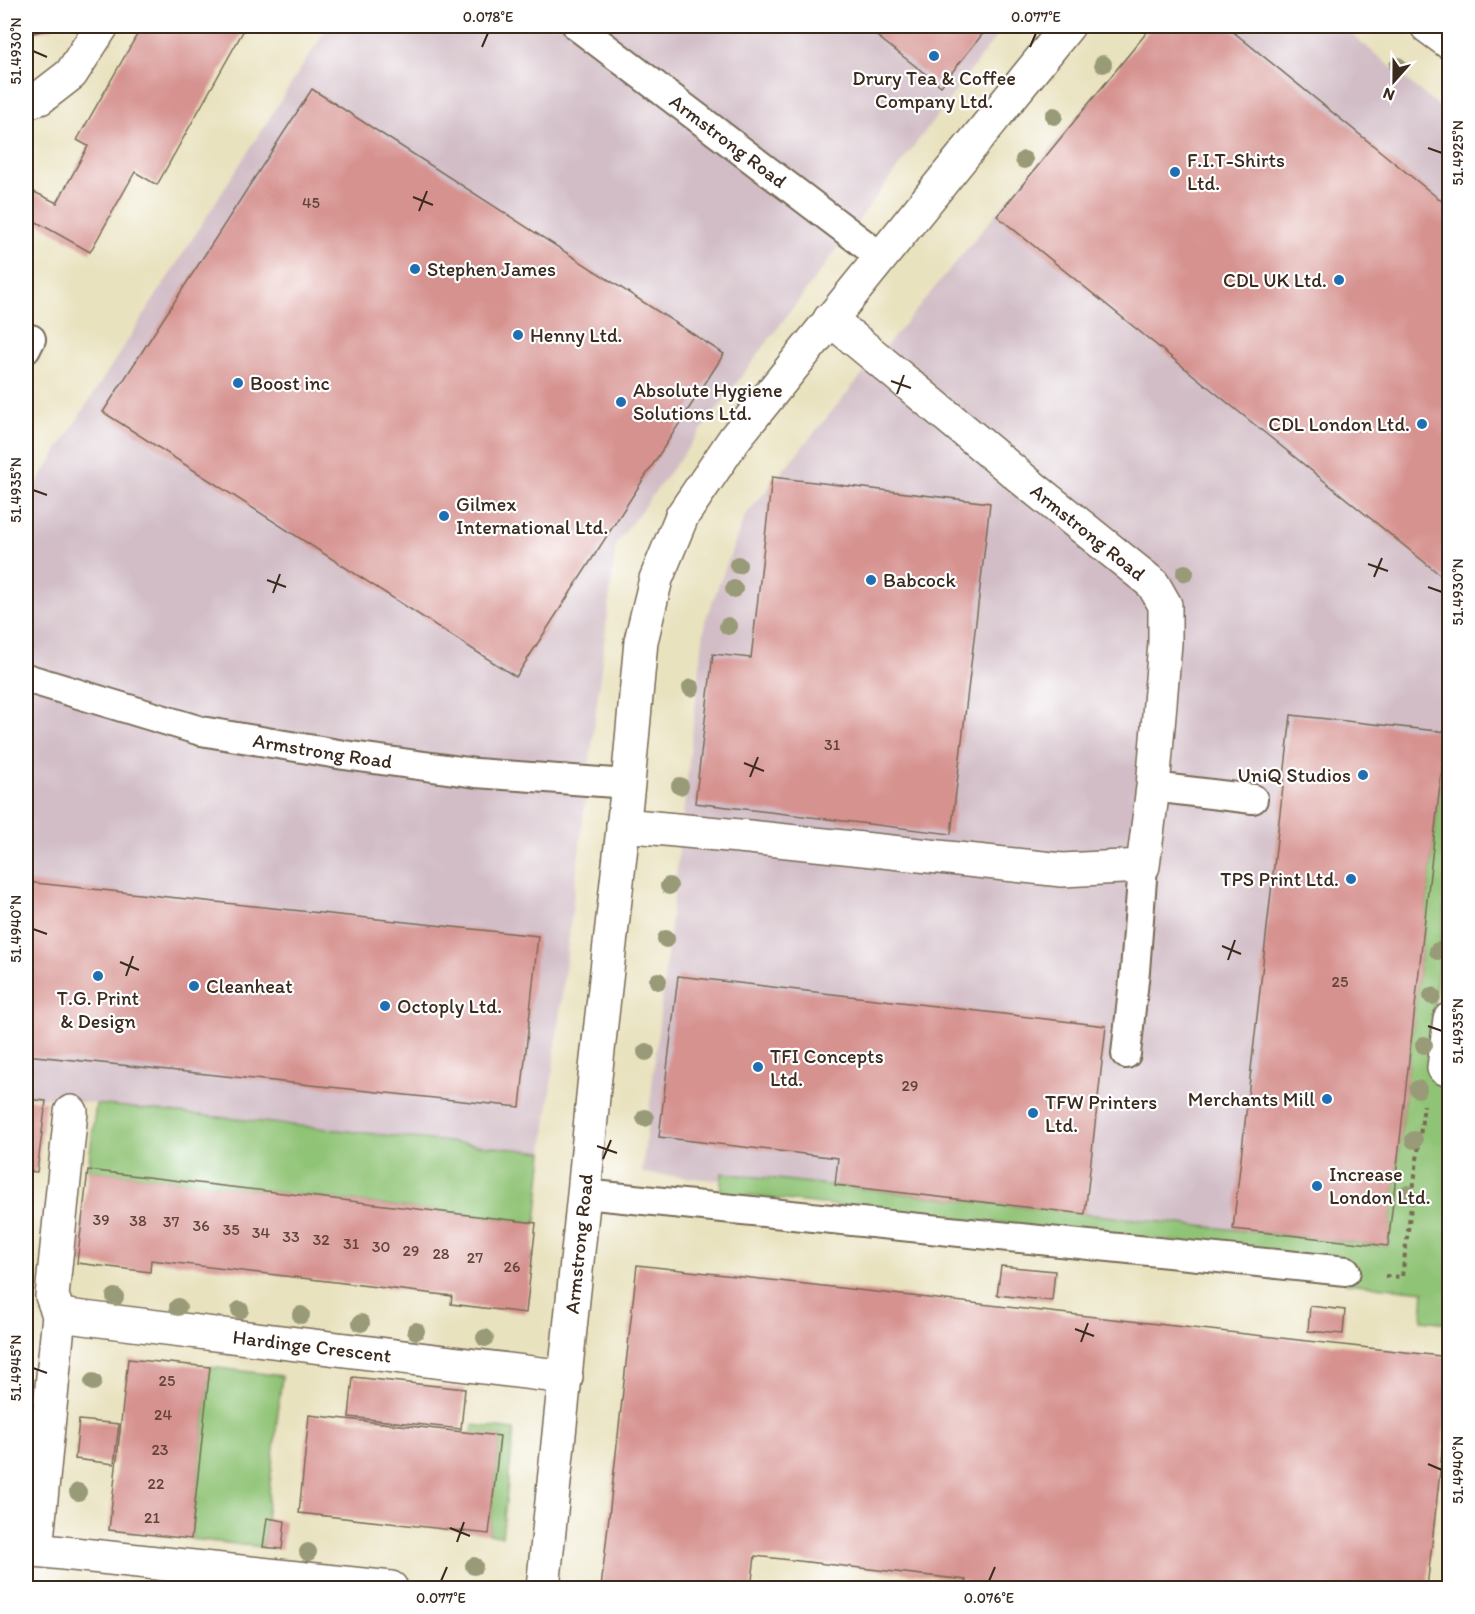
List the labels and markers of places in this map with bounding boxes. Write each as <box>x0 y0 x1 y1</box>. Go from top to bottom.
marker: Drury Tea & Coffee Company Ltd. <box>927 49 941 63</box>
place label: Drury Tea & Coffee Company Ltd. <box>852 66 1016 113</box>
place label: F.I.T-Shirts Ltd. <box>1187 148 1285 195</box>
marker: F.I.T-Shirts Ltd. <box>1168 165 1182 179</box>
place label: Stephen James <box>427 257 556 281</box>
marker: Stephen James <box>408 262 422 276</box>
place label: CDL UK Ltd. <box>1223 268 1327 292</box>
marker: CDL UK Ltd. <box>1332 273 1346 287</box>
place label: Henny Ltd. <box>530 323 623 347</box>
marker: Henny Ltd. <box>511 328 525 342</box>
place label: Boost inc <box>250 371 330 395</box>
marker: Boost inc <box>231 376 245 390</box>
place label: Absolute Hygiene Solutions Ltd. <box>633 378 783 425</box>
marker: Absolute Hygiene Solutions Ltd. <box>614 395 628 409</box>
place label: CDL London Ltd. <box>1268 412 1410 436</box>
marker: CDL London Ltd. <box>1415 417 1429 431</box>
place label: Gilmex International Ltd. <box>456 492 608 539</box>
marker: Gilmex International Ltd. <box>437 509 451 523</box>
place label: Babcock <box>883 568 956 592</box>
marker: Babcock <box>864 573 878 587</box>
place label: UniQ Studios <box>1238 763 1351 787</box>
marker: UniQ Studios <box>1356 768 1370 782</box>
place label: TPS Print Ltd. <box>1220 867 1339 891</box>
marker: TPS Print Ltd. <box>1344 872 1358 886</box>
marker: T.G. Print & Design <box>91 969 105 983</box>
place label: Cleanheat <box>206 974 293 998</box>
marker: Cleanheat <box>187 979 201 993</box>
place label: T.G. Print & Design <box>57 986 139 1033</box>
place label: Octoply Ltd. <box>397 994 502 1018</box>
marker: Octoply Ltd. <box>378 999 392 1013</box>
place label: TFI Concepts Ltd. <box>770 1044 884 1091</box>
marker: TFI Concepts Ltd. <box>751 1060 765 1074</box>
place label: Merchants Mill <box>1188 1087 1315 1111</box>
place label: TFW Printers Ltd. <box>1045 1090 1157 1137</box>
marker: Merchants Mill <box>1320 1092 1334 1106</box>
marker: TFW Printers Ltd. <box>1026 1106 1040 1120</box>
place label: Increase London Ltd. <box>1329 1162 1431 1209</box>
marker: Increase London Ltd. <box>1310 1179 1324 1193</box>

